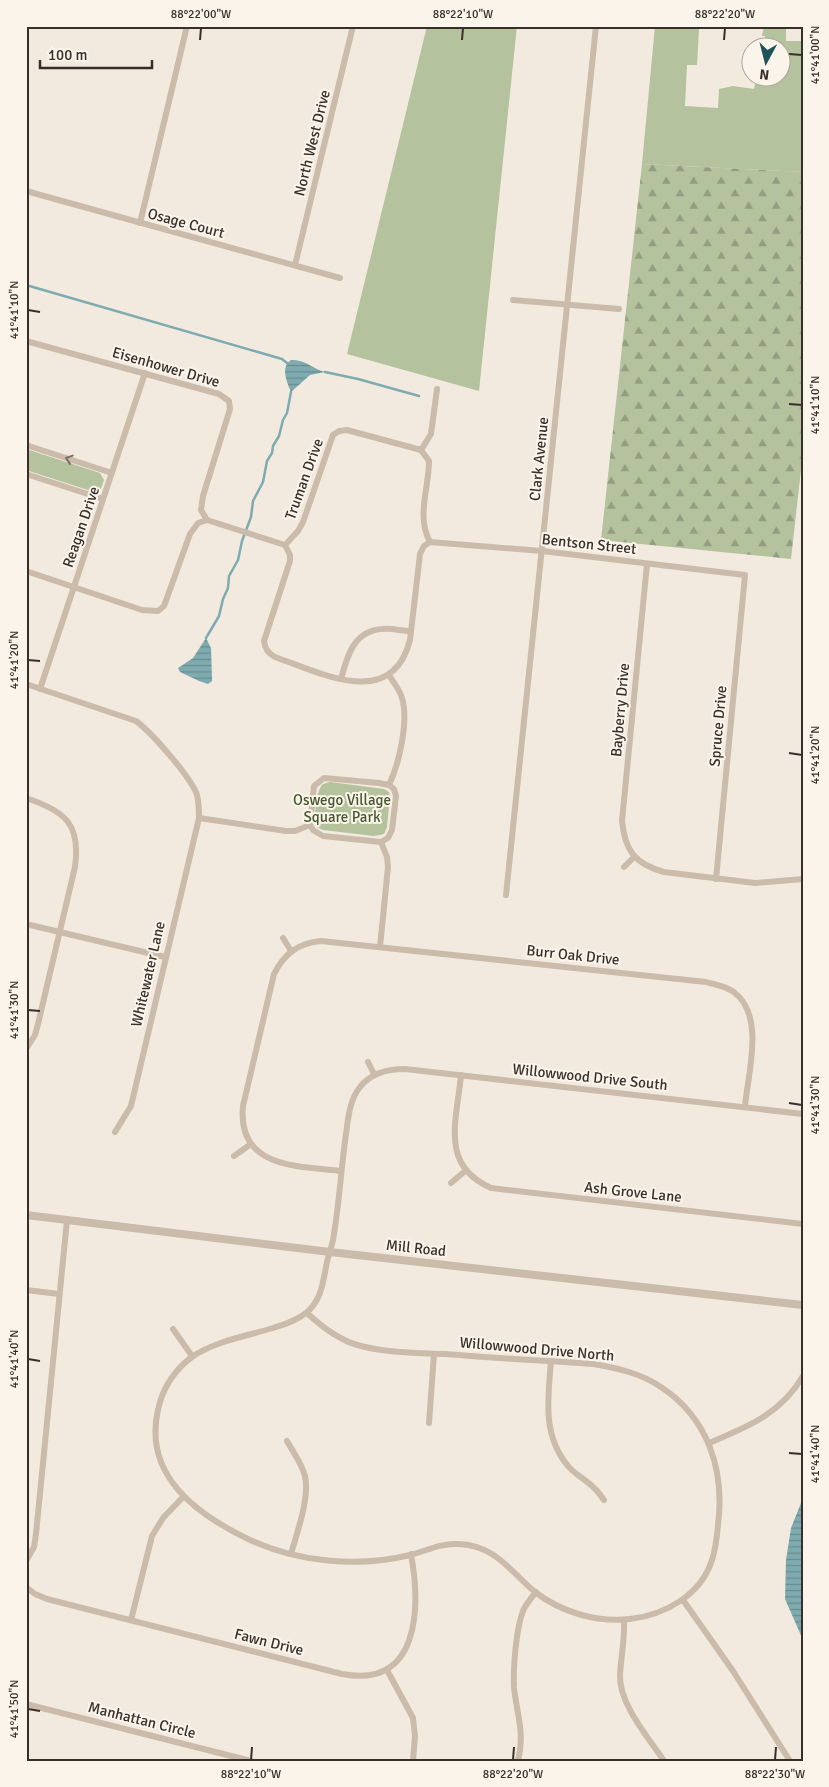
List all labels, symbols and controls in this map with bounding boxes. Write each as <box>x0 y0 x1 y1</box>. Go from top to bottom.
text: 88°22'00"W <box>171 7 231 22</box>
text: 88°22'10"W <box>433 7 493 22</box>
text: 88°22'20"W <box>695 7 755 22</box>
text: 41°41'00"N <box>808 26 823 84</box>
scale bar <box>40 38 152 70</box>
north arrow <box>742 38 792 88</box>
text: 100 m <box>48 46 88 64</box>
text: N <box>759 65 770 83</box>
street label: North West Drive <box>290 88 334 198</box>
street label: Osage Court <box>146 204 226 242</box>
text: 41°41'10"N <box>7 281 22 339</box>
street label: Eisenhower Drive <box>110 343 222 391</box>
text: 41°41'10"N <box>808 376 823 434</box>
street label: Clark Avenue <box>526 416 552 502</box>
street label: Truman Drive <box>281 436 327 522</box>
one-way arrow <box>65 454 74 464</box>
street label: Reagan Drive <box>59 484 103 570</box>
street label: Bentson Street <box>541 530 637 558</box>
text: 41°41'20"N <box>7 631 22 689</box>
street label: Bayberry Drive <box>607 662 633 758</box>
street label: Spruce Drive <box>705 685 731 767</box>
text: 41°41'20"N <box>808 726 823 784</box>
park label: Oswego Village Square Park <box>293 791 391 826</box>
street label: Whitewater Lane <box>127 919 169 1029</box>
street label: Burr Oak Drive <box>526 941 620 969</box>
text: 41°41'30"N <box>7 981 22 1039</box>
street label: Willowwood Drive South <box>512 1060 668 1094</box>
text: 41°41'30"N <box>808 1076 823 1134</box>
street label: Ash Grove Lane <box>583 1178 683 1206</box>
street label: Mill Road <box>385 1236 447 1260</box>
text: 41°41'40"N <box>7 1330 22 1388</box>
street label: Willowwood Drive North <box>459 1333 615 1365</box>
text: 41°41'40"N <box>808 1425 823 1483</box>
street label: Fawn Drive <box>233 1625 305 1659</box>
text: 41°41'50"N <box>7 1680 22 1738</box>
street label: Manhattan Circle <box>86 1698 198 1742</box>
text: 88°22'10"W <box>221 1767 281 1782</box>
text: 88°22'20"W <box>483 1767 543 1782</box>
text: 88°22'30"W <box>745 1767 805 1782</box>

